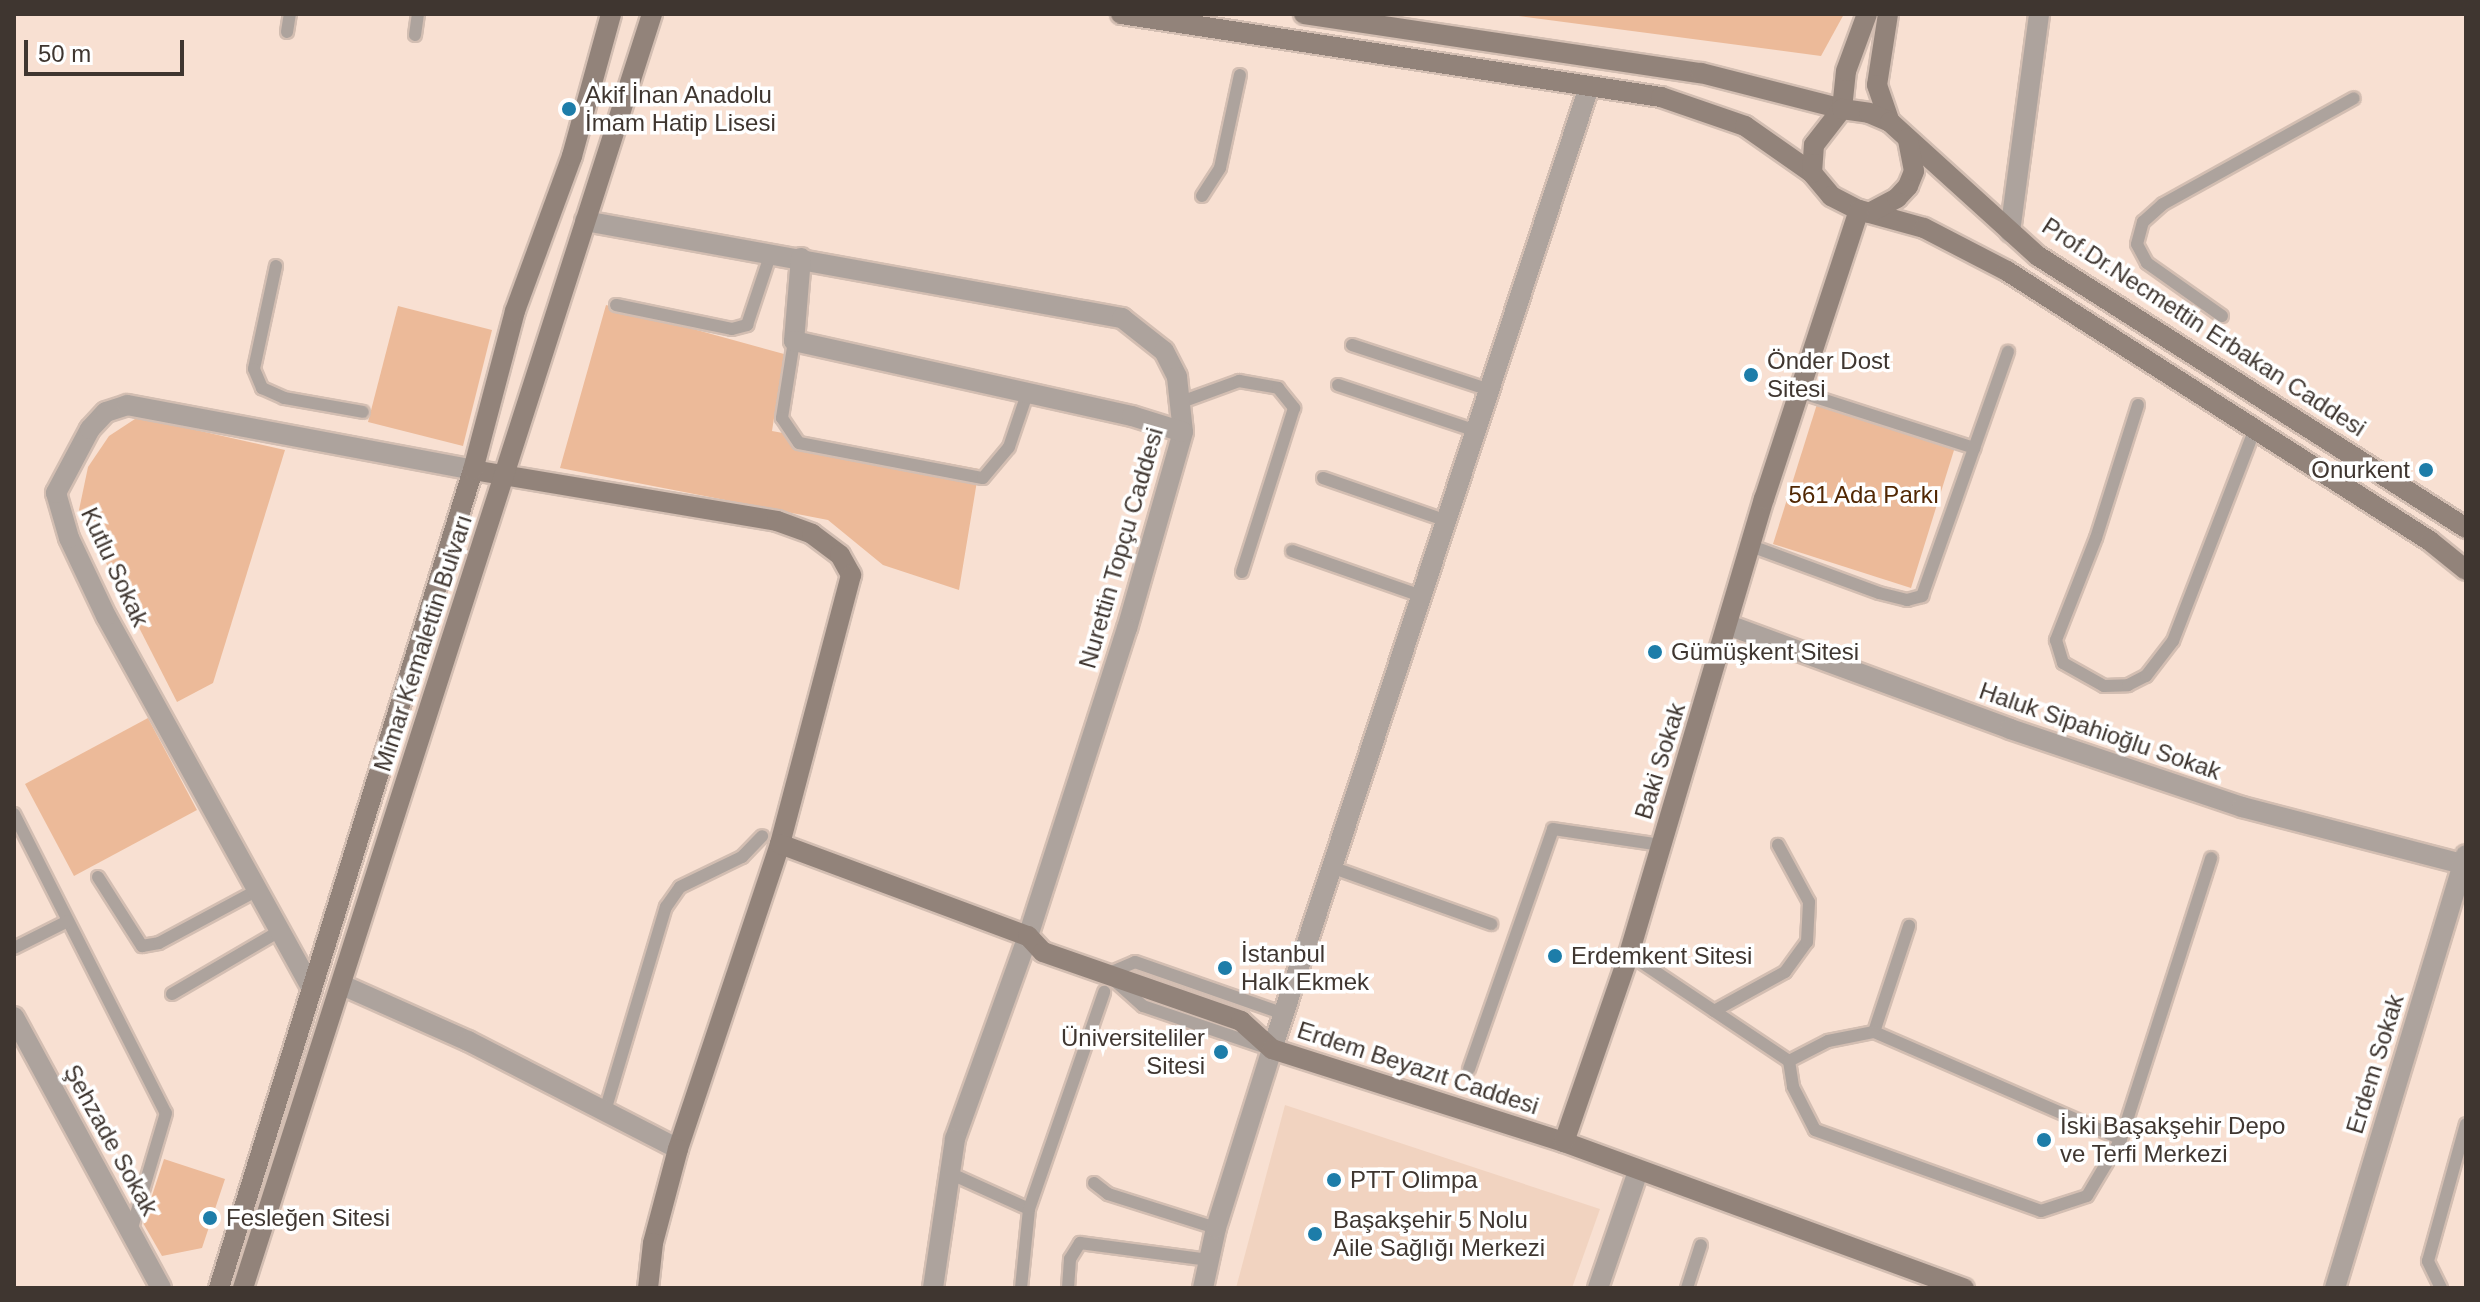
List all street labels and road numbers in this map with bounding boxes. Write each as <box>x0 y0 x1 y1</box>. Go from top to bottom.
street label: Prof.Dr.Necmettin Erbakan Caddesi <box>2037 211 2371 443</box>
street label: Nurettin Topçu Caddesi <box>1073 424 1169 672</box>
street label: Kutlu Sokak <box>75 503 155 631</box>
street label: Mimar Kemalettin Bulvarı <box>368 511 478 775</box>
street label: Haluk Sipahioğlu Sokak <box>1975 676 2225 786</box>
street label: Baki Sokak <box>1629 699 1691 823</box>
street label: Erdem Sokak <box>2340 991 2410 1137</box>
street label: Erdem Beyazıt Caddesi <box>1294 1015 1542 1121</box>
street label: Şehzade Sokak <box>58 1059 164 1221</box>

